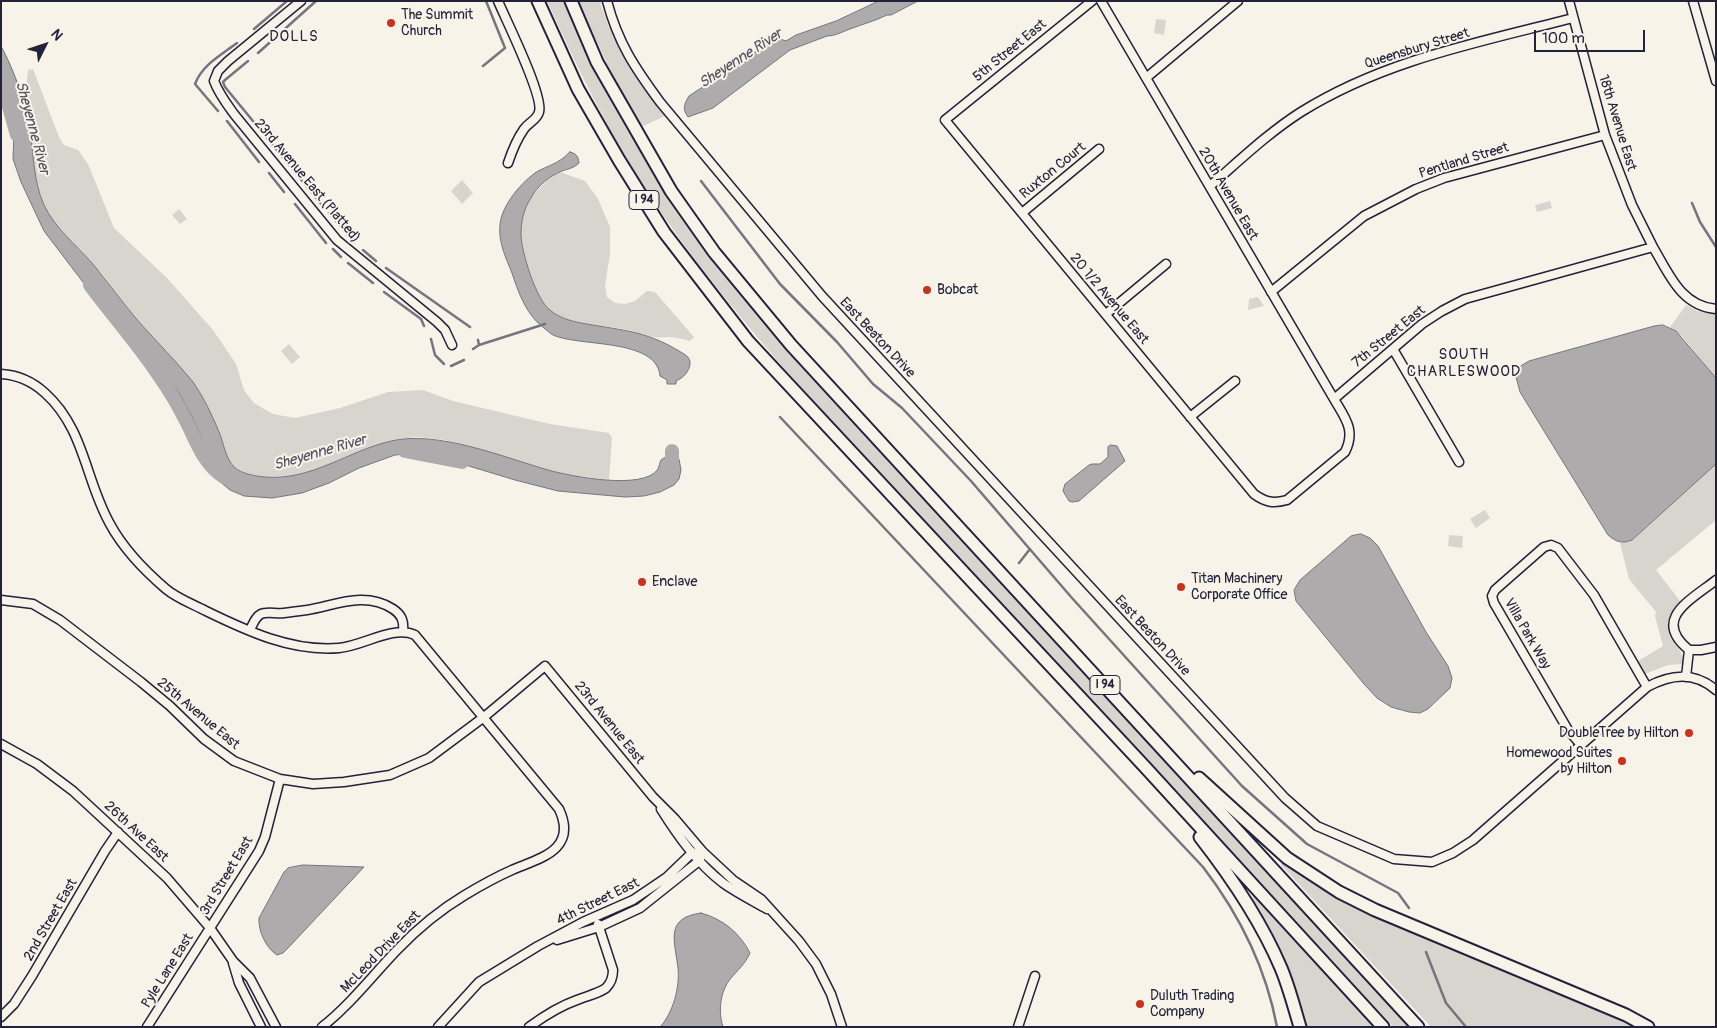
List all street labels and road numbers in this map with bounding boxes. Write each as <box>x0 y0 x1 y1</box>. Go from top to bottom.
street label: 5th Street East <box>970 16 1050 86</box>
street label: Queensbury Street <box>1362 25 1472 73</box>
street label: 18th Avenue East <box>1594 73 1640 173</box>
street label: 23rd Avenue East (Platted) <box>250 116 364 246</box>
street label: Ruxton Court <box>1017 139 1089 203</box>
street label: Pentland Street <box>1417 139 1511 183</box>
street label: 20th Avenue East <box>1195 145 1261 243</box>
road number: I 94 <box>629 190 659 210</box>
street label: 20 1/2 Avenue East <box>1066 250 1152 348</box>
street label: East Beaton Drive <box>836 294 918 382</box>
street label: 7th Street East <box>1349 302 1429 372</box>
street label: East Beaton Drive <box>1111 592 1193 680</box>
street label: Villa Park Way <box>1500 596 1554 672</box>
street label: 25th Avenue East <box>153 675 243 753</box>
road number: I 94 <box>1090 676 1120 694</box>
street label: 23rd Avenue East <box>571 678 647 768</box>
street label: 26th Ave East <box>101 798 171 866</box>
street label: 3rd Street East <box>197 833 257 919</box>
street label: 4th Street East <box>554 875 642 929</box>
street label: 2nd Street East <box>21 876 81 964</box>
street label: McLeod Drive East <box>337 907 425 997</box>
street label: Pyle Lane East <box>138 931 198 1011</box>

